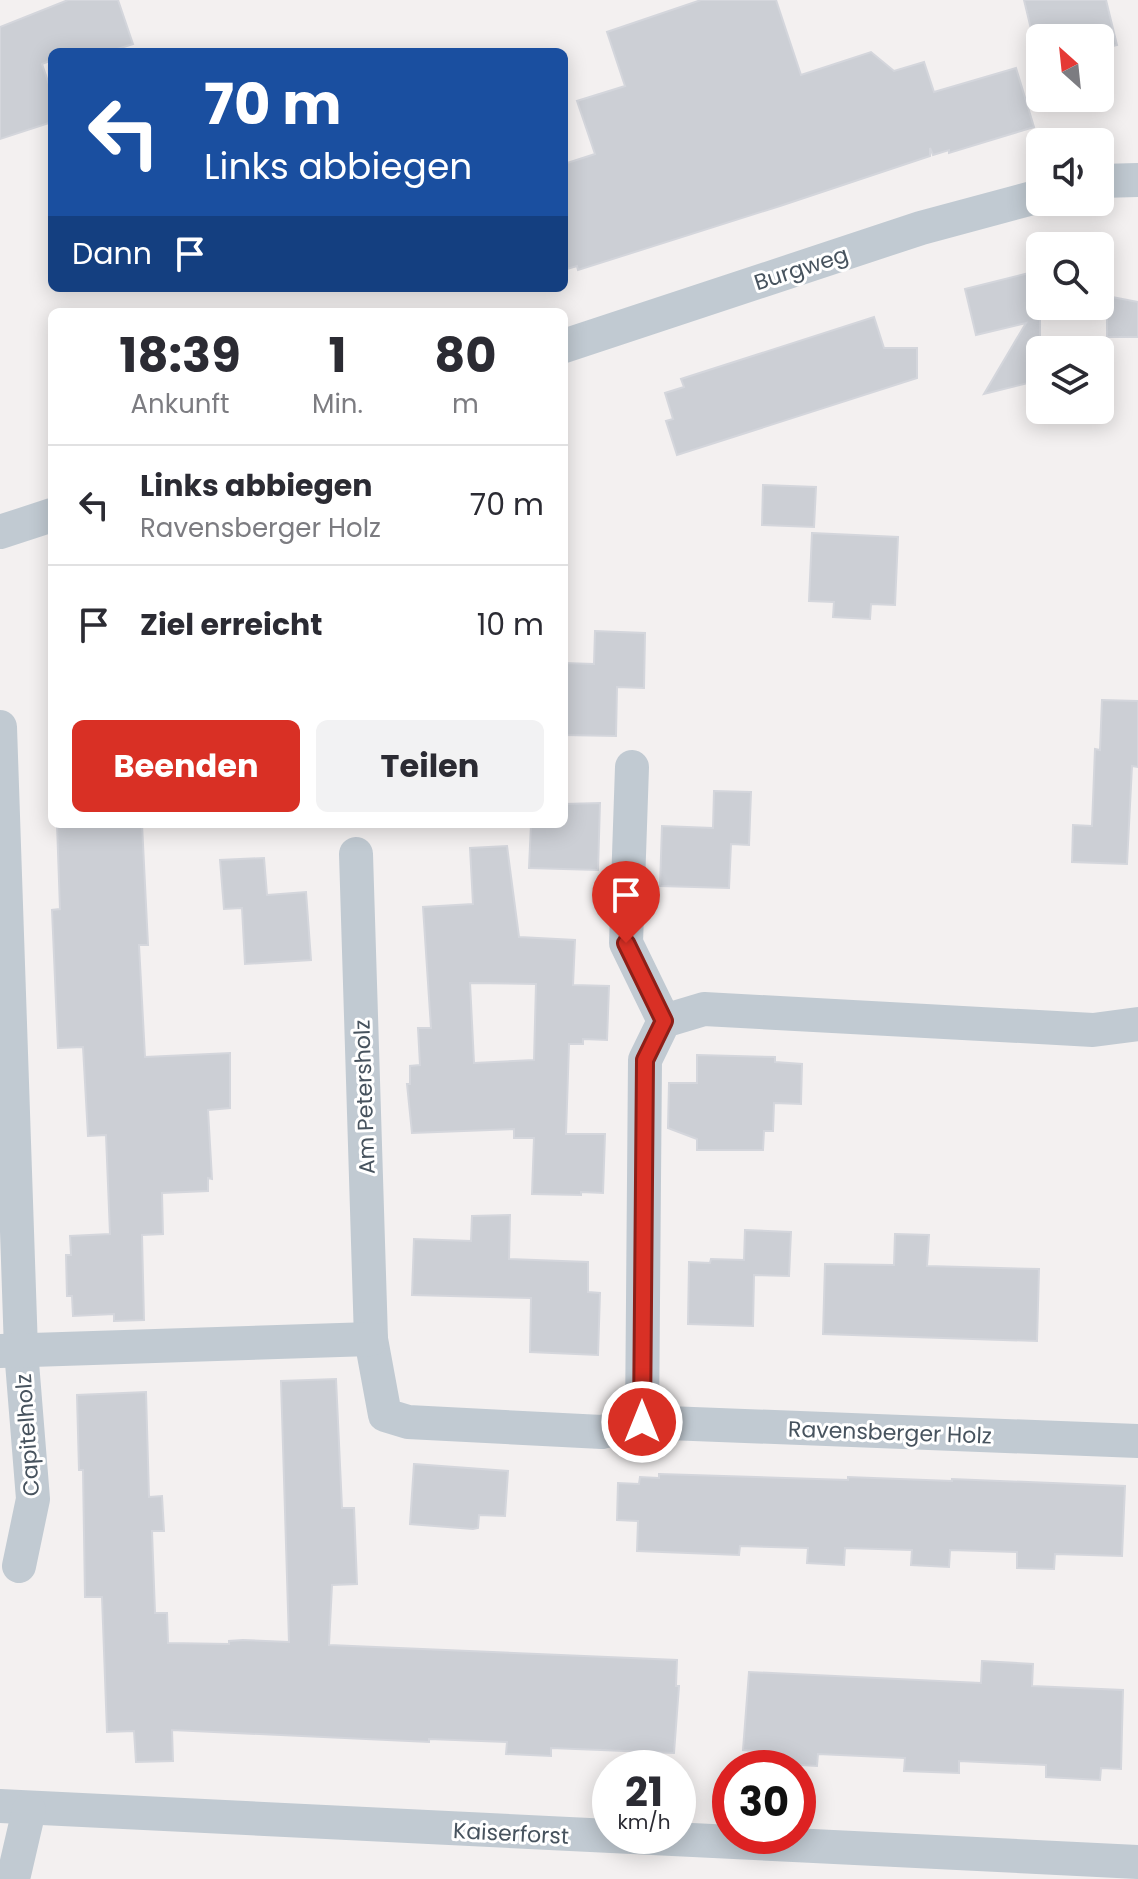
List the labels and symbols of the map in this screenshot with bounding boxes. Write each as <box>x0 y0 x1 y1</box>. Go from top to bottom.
north arrow <box>1026 24 1114 112</box>
street label: Burgweg <box>750 239 852 298</box>
pin <box>592 861 660 943</box>
street label: Am Petersholz <box>346 1019 383 1175</box>
street label: Capitelholz <box>8 1373 47 1497</box>
position arrow <box>600 1380 684 1464</box>
street label: Ravensberger Holz <box>788 1413 992 1452</box>
speed limit sign: 30 <box>712 1750 816 1854</box>
street label: Kaiserforst <box>452 1815 570 1852</box>

